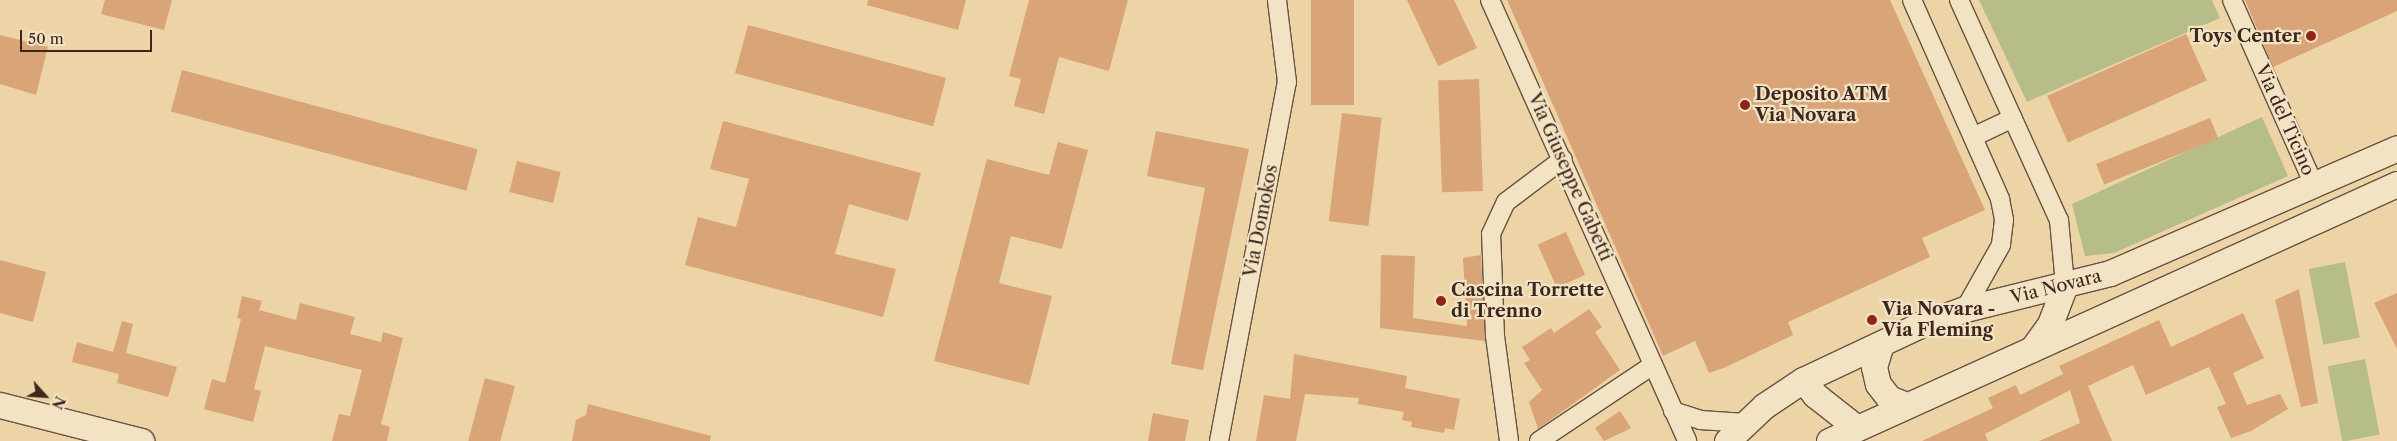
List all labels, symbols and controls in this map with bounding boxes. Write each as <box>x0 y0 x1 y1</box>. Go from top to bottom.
scale bar <box>22 20 155 52</box>
place label: Toys Center <box>2190 25 2301 47</box>
text: 50 m <box>28 29 64 48</box>
marker: Toys Center <box>2305 30 2317 42</box>
street label: Via del Ticino <box>2251 61 2319 179</box>
place label: Deposito ATM Via Novara <box>1755 84 1889 126</box>
street label: Via Giuseppe Gabetti <box>1523 89 1617 265</box>
marker: Deposito ATM Via Novara <box>1739 99 1751 111</box>
street label: Via Domokos <box>1239 163 1283 279</box>
street label: Via Novara <box>2008 265 2104 309</box>
place label: Cascina Torrette di Trenno <box>1451 280 1605 322</box>
marker: Cascina Torrette di Trenno <box>1435 295 1447 307</box>
place label: Via Novara - Via Fleming <box>1882 299 1996 342</box>
marker: Via Novara - Via Fleming <box>1866 314 1878 326</box>
north arrow <box>20 371 70 421</box>
text: N <box>48 393 69 412</box>

